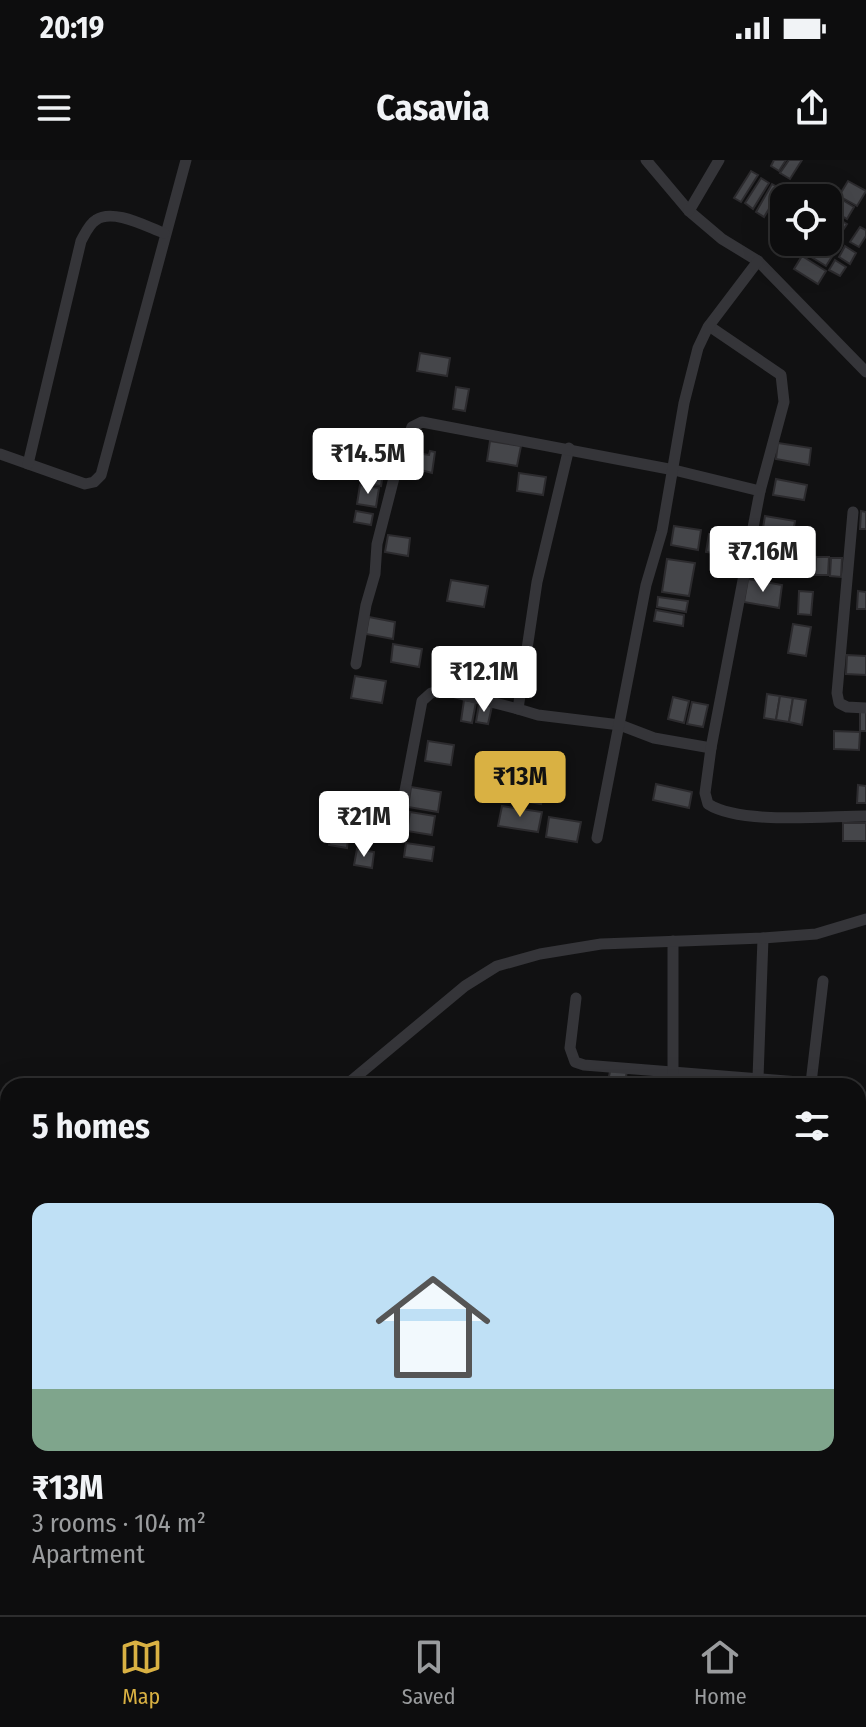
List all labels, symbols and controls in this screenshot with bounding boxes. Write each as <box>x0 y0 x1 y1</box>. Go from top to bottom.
text: 20:19 <box>40 10 104 46</box>
icon: menu <box>32 86 76 130</box>
text: Casavia <box>376 86 490 130</box>
icon: share <box>790 86 834 130</box>
map controls <box>770 184 842 256</box>
button: locate <box>770 184 842 256</box>
pin: ₹14.5M <box>303 428 433 496</box>
text: ₹14.5M <box>331 438 405 469</box>
pin: ₹7.16M <box>698 526 828 594</box>
text: ₹7.16M <box>728 536 798 567</box>
pin: ₹12.1M <box>419 646 549 714</box>
text: ₹12.1M <box>450 656 518 687</box>
pin: ₹13M <box>473 751 567 819</box>
text: ₹13M <box>493 761 547 792</box>
pin: ₹21M <box>317 791 411 859</box>
text: ₹21M <box>337 801 391 832</box>
icon: filters <box>790 1104 834 1148</box>
text: 5 homes <box>32 1106 150 1147</box>
icon: home <box>361 1255 505 1399</box>
text: ₹13M <box>32 1467 104 1508</box>
text: 3 rooms · 104 m² <box>32 1508 206 1539</box>
text: Apartment <box>32 1539 145 1570</box>
tab: Map <box>119 1635 163 1710</box>
tab: Saved <box>402 1635 456 1710</box>
tab: Home <box>694 1635 747 1710</box>

